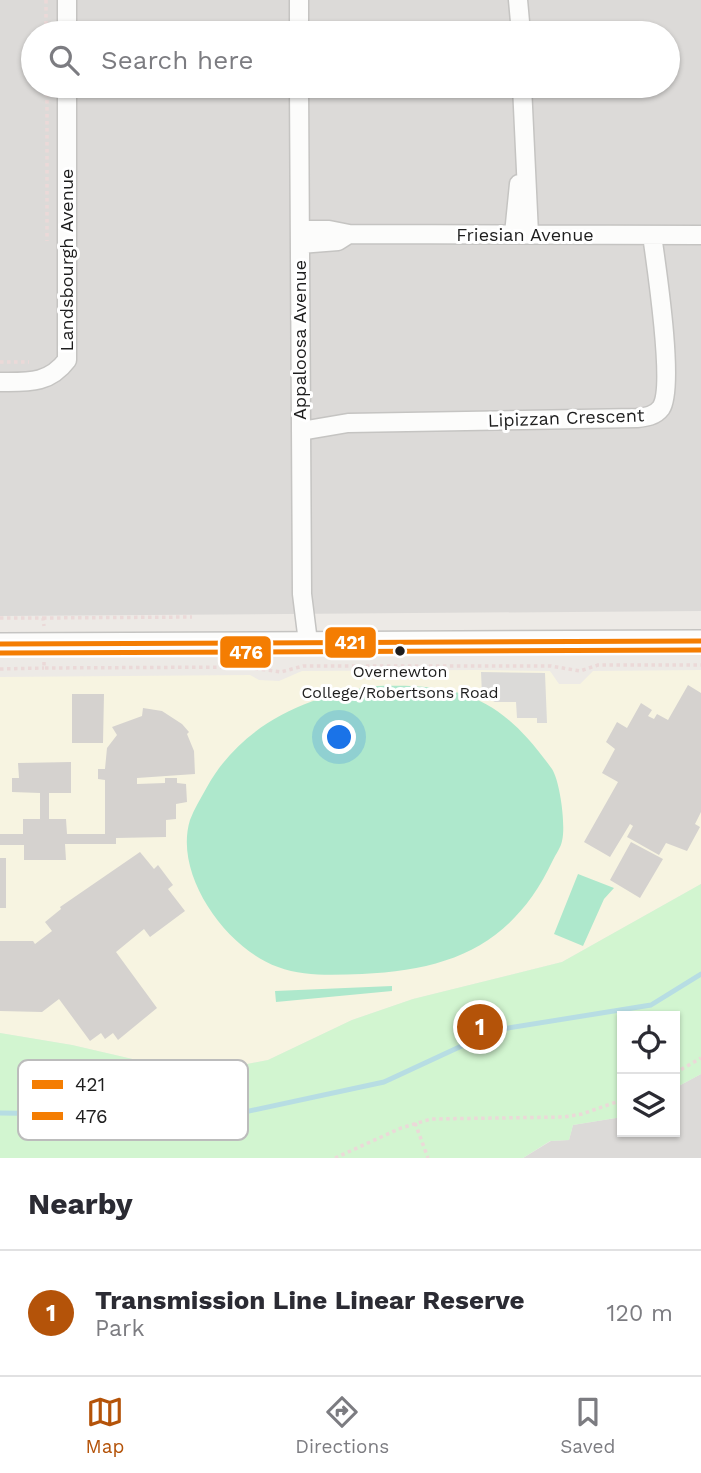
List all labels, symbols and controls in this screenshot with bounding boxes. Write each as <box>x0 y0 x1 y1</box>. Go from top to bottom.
search box <box>21 21 680 98</box>
icon: search <box>45 41 83 79</box>
text: Search here <box>101 45 253 75</box>
street label: Landsbourgh Avenue <box>56 169 77 351</box>
street label: Friesian Avenue <box>456 224 594 245</box>
street label: Appaloosa Avenue <box>289 260 310 420</box>
street label: Lipizzan Crescent <box>487 404 645 431</box>
line badge: 421 <box>324 626 377 659</box>
text: 421 <box>334 631 366 654</box>
line badge: 476 <box>219 635 272 669</box>
text: 476 <box>229 641 263 664</box>
marker: Overnewton College/Robertsons Road <box>393 644 407 658</box>
place label: Overnewton College/Robertsons Road <box>301 662 499 702</box>
your location <box>322 720 356 754</box>
pin: 1 <box>457 1001 503 1053</box>
map controls <box>617 1011 680 1137</box>
button: locate <box>617 1011 680 1074</box>
legend <box>18 1060 248 1140</box>
text: 421 <box>75 1073 105 1096</box>
button: layers <box>617 1074 680 1137</box>
text: 476 <box>75 1105 108 1128</box>
text: Nearby <box>28 1186 133 1221</box>
text: Transmission Line Linear Reserve <box>95 1285 525 1315</box>
text: 1 <box>46 1300 56 1327</box>
text: 120 m <box>607 1300 673 1327</box>
text: Park <box>95 1315 144 1342</box>
tab: Map <box>86 1393 124 1458</box>
tab: Directions <box>295 1393 389 1458</box>
tab: Saved <box>560 1393 615 1458</box>

